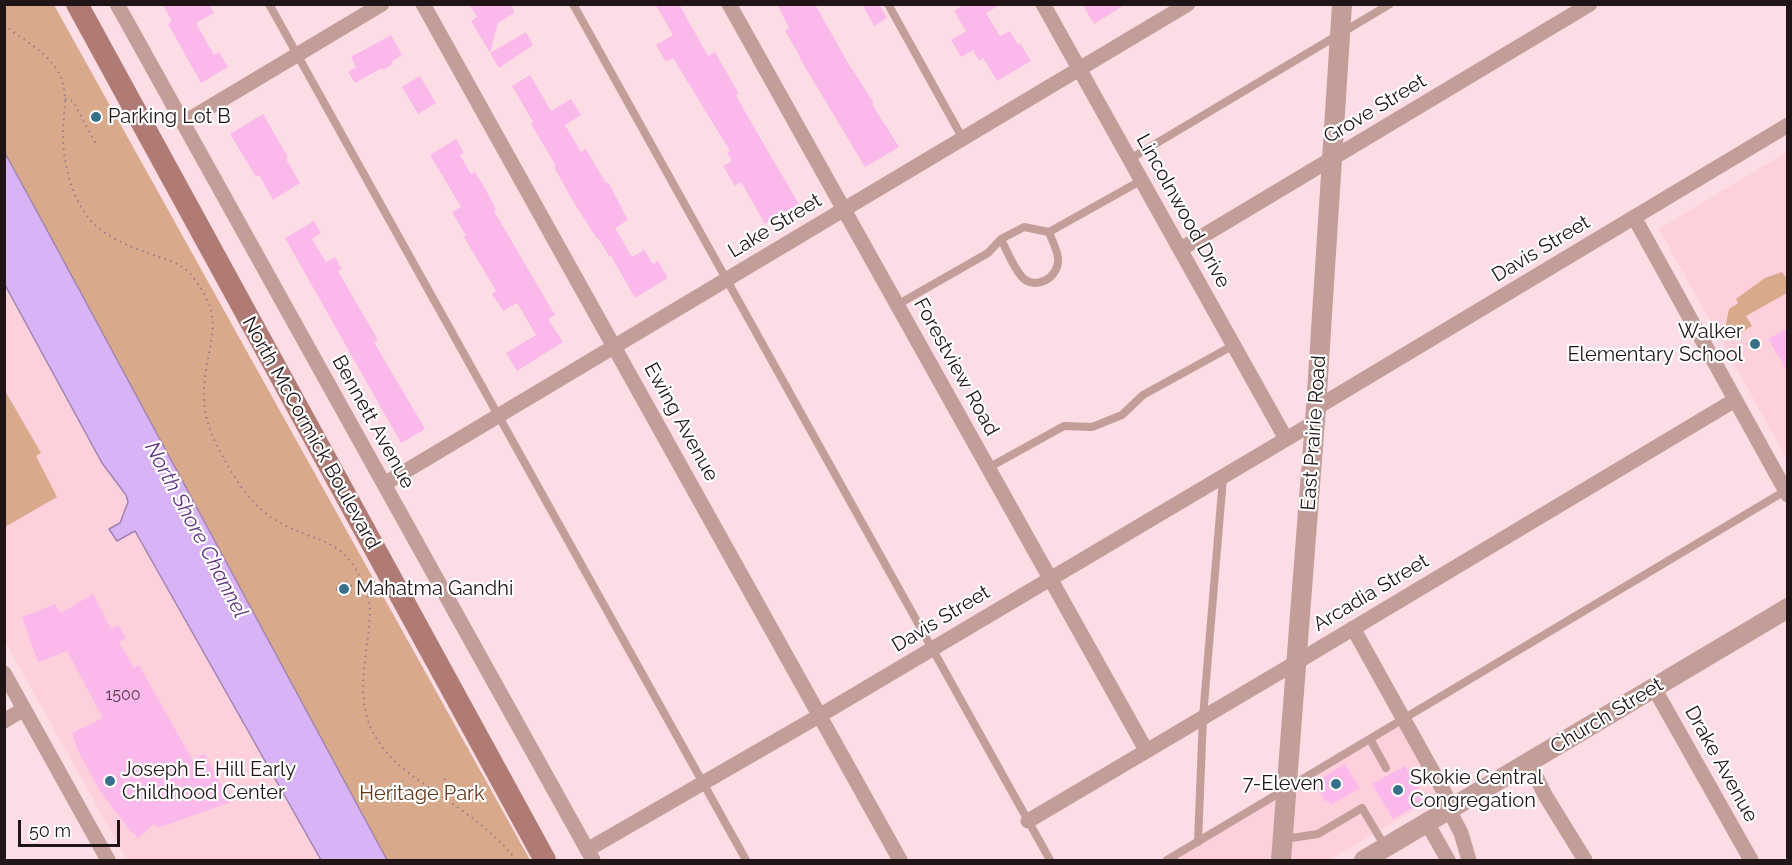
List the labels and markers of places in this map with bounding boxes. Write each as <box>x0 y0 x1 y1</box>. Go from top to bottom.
place label: Parking Lot B <box>108 105 231 129</box>
marker: Parking Lot B <box>89 110 103 124</box>
place label: Walker Elementary School <box>1567 320 1743 367</box>
marker: Walker Elementary School <box>1748 337 1762 351</box>
place label: Mahatma Gandhi <box>356 577 513 601</box>
marker: Mahatma Gandhi <box>337 582 351 596</box>
place label: Joseph E. Hill Early Childhood Center <box>122 758 296 805</box>
place label: Skokie Central Congregation <box>1410 766 1543 813</box>
place label: 7-Eleven <box>1243 772 1324 796</box>
marker: Joseph E. Hill Early Childhood Center <box>103 774 117 788</box>
marker: 7-Eleven <box>1329 777 1343 791</box>
marker: Skokie Central Congregation <box>1391 783 1405 797</box>

